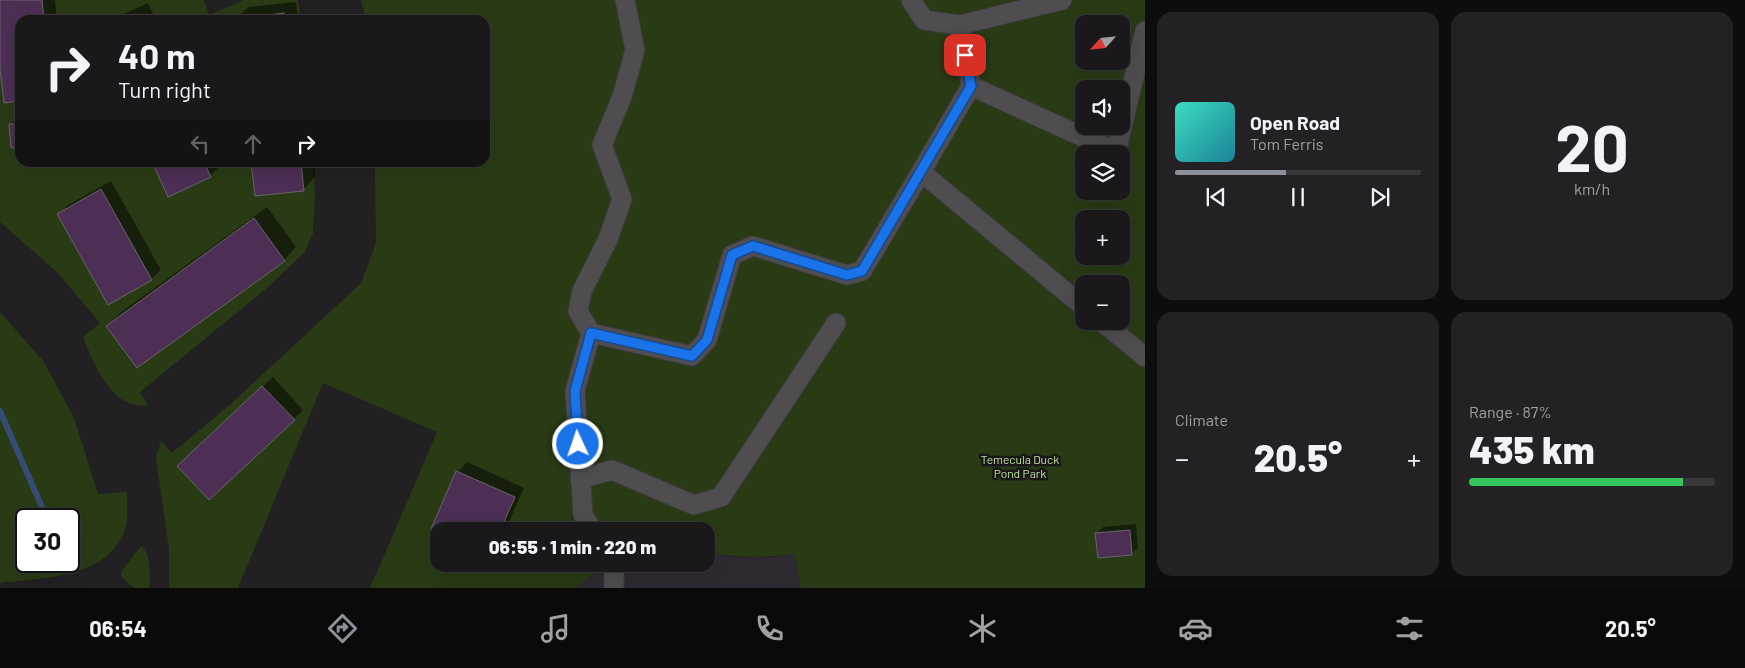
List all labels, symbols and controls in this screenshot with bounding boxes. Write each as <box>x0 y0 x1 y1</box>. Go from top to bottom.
north arrow <box>1075 15 1130 70</box>
map controls <box>1075 15 1130 330</box>
text: 40 m <box>118 34 195 76</box>
pin <box>944 34 986 76</box>
icon: right <box>35 35 100 100</box>
icon: arrive <box>951 41 979 69</box>
text: Turn right <box>118 76 211 102</box>
button: sound <box>1075 80 1130 135</box>
text: 20 <box>1555 107 1629 185</box>
text: Open Road <box>1250 111 1340 134</box>
icon: left <box>186 130 214 158</box>
icon: ahead <box>239 130 267 158</box>
icon: right <box>292 130 320 158</box>
text: Tom Ferris <box>1250 134 1324 153</box>
button: layers <box>1075 145 1130 200</box>
text: km/h <box>1574 179 1610 198</box>
icon: previous <box>1202 183 1230 211</box>
icon: pause <box>1284 183 1312 211</box>
icon: next <box>1366 183 1394 211</box>
button: + <box>1075 210 1130 265</box>
button: − <box>1075 275 1130 330</box>
text: Range · 87% <box>1469 402 1552 421</box>
text: Climate <box>1175 410 1228 429</box>
position arrow <box>551 417 603 469</box>
text: 435 km <box>1469 426 1595 472</box>
text: 20.5° <box>1254 434 1342 480</box>
text: − <box>1175 441 1189 475</box>
text: + <box>1407 441 1421 475</box>
park label: Temecula Duck Pond Park <box>981 452 1059 480</box>
speed limit sign: 30 <box>15 508 80 573</box>
text: 06:55 · 1 min · 220 m <box>489 535 656 558</box>
icon: directions <box>325 611 360 646</box>
icon: music <box>538 611 573 646</box>
icon: phone <box>752 611 787 646</box>
icon: climate <box>965 611 1000 646</box>
icon: car <box>1178 611 1213 646</box>
icon: filters <box>1392 611 1427 646</box>
text: 06:54 <box>89 615 147 641</box>
text: 20.5° <box>1605 615 1656 641</box>

